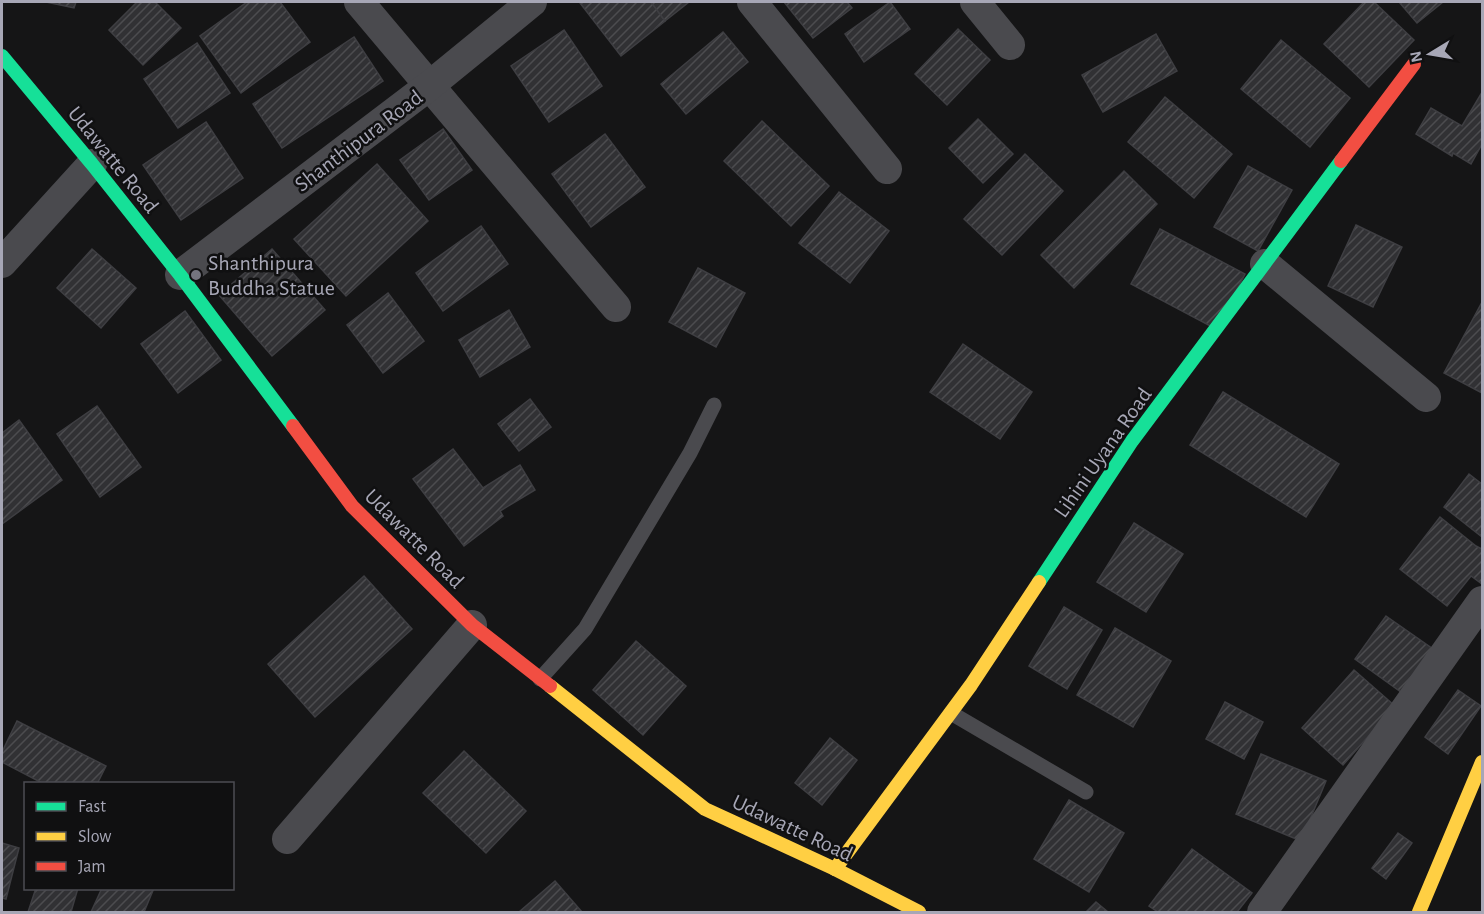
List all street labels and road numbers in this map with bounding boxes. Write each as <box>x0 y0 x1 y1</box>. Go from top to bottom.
street label: Shanthipura Road <box>291 86 426 196</box>
street label: Udawatte Road <box>64 102 163 217</box>
street label: Lihini Uyana Road <box>1050 384 1156 522</box>
street label: Udawatte Road <box>360 485 468 593</box>
street label: Udawatte Road <box>729 790 856 865</box>

